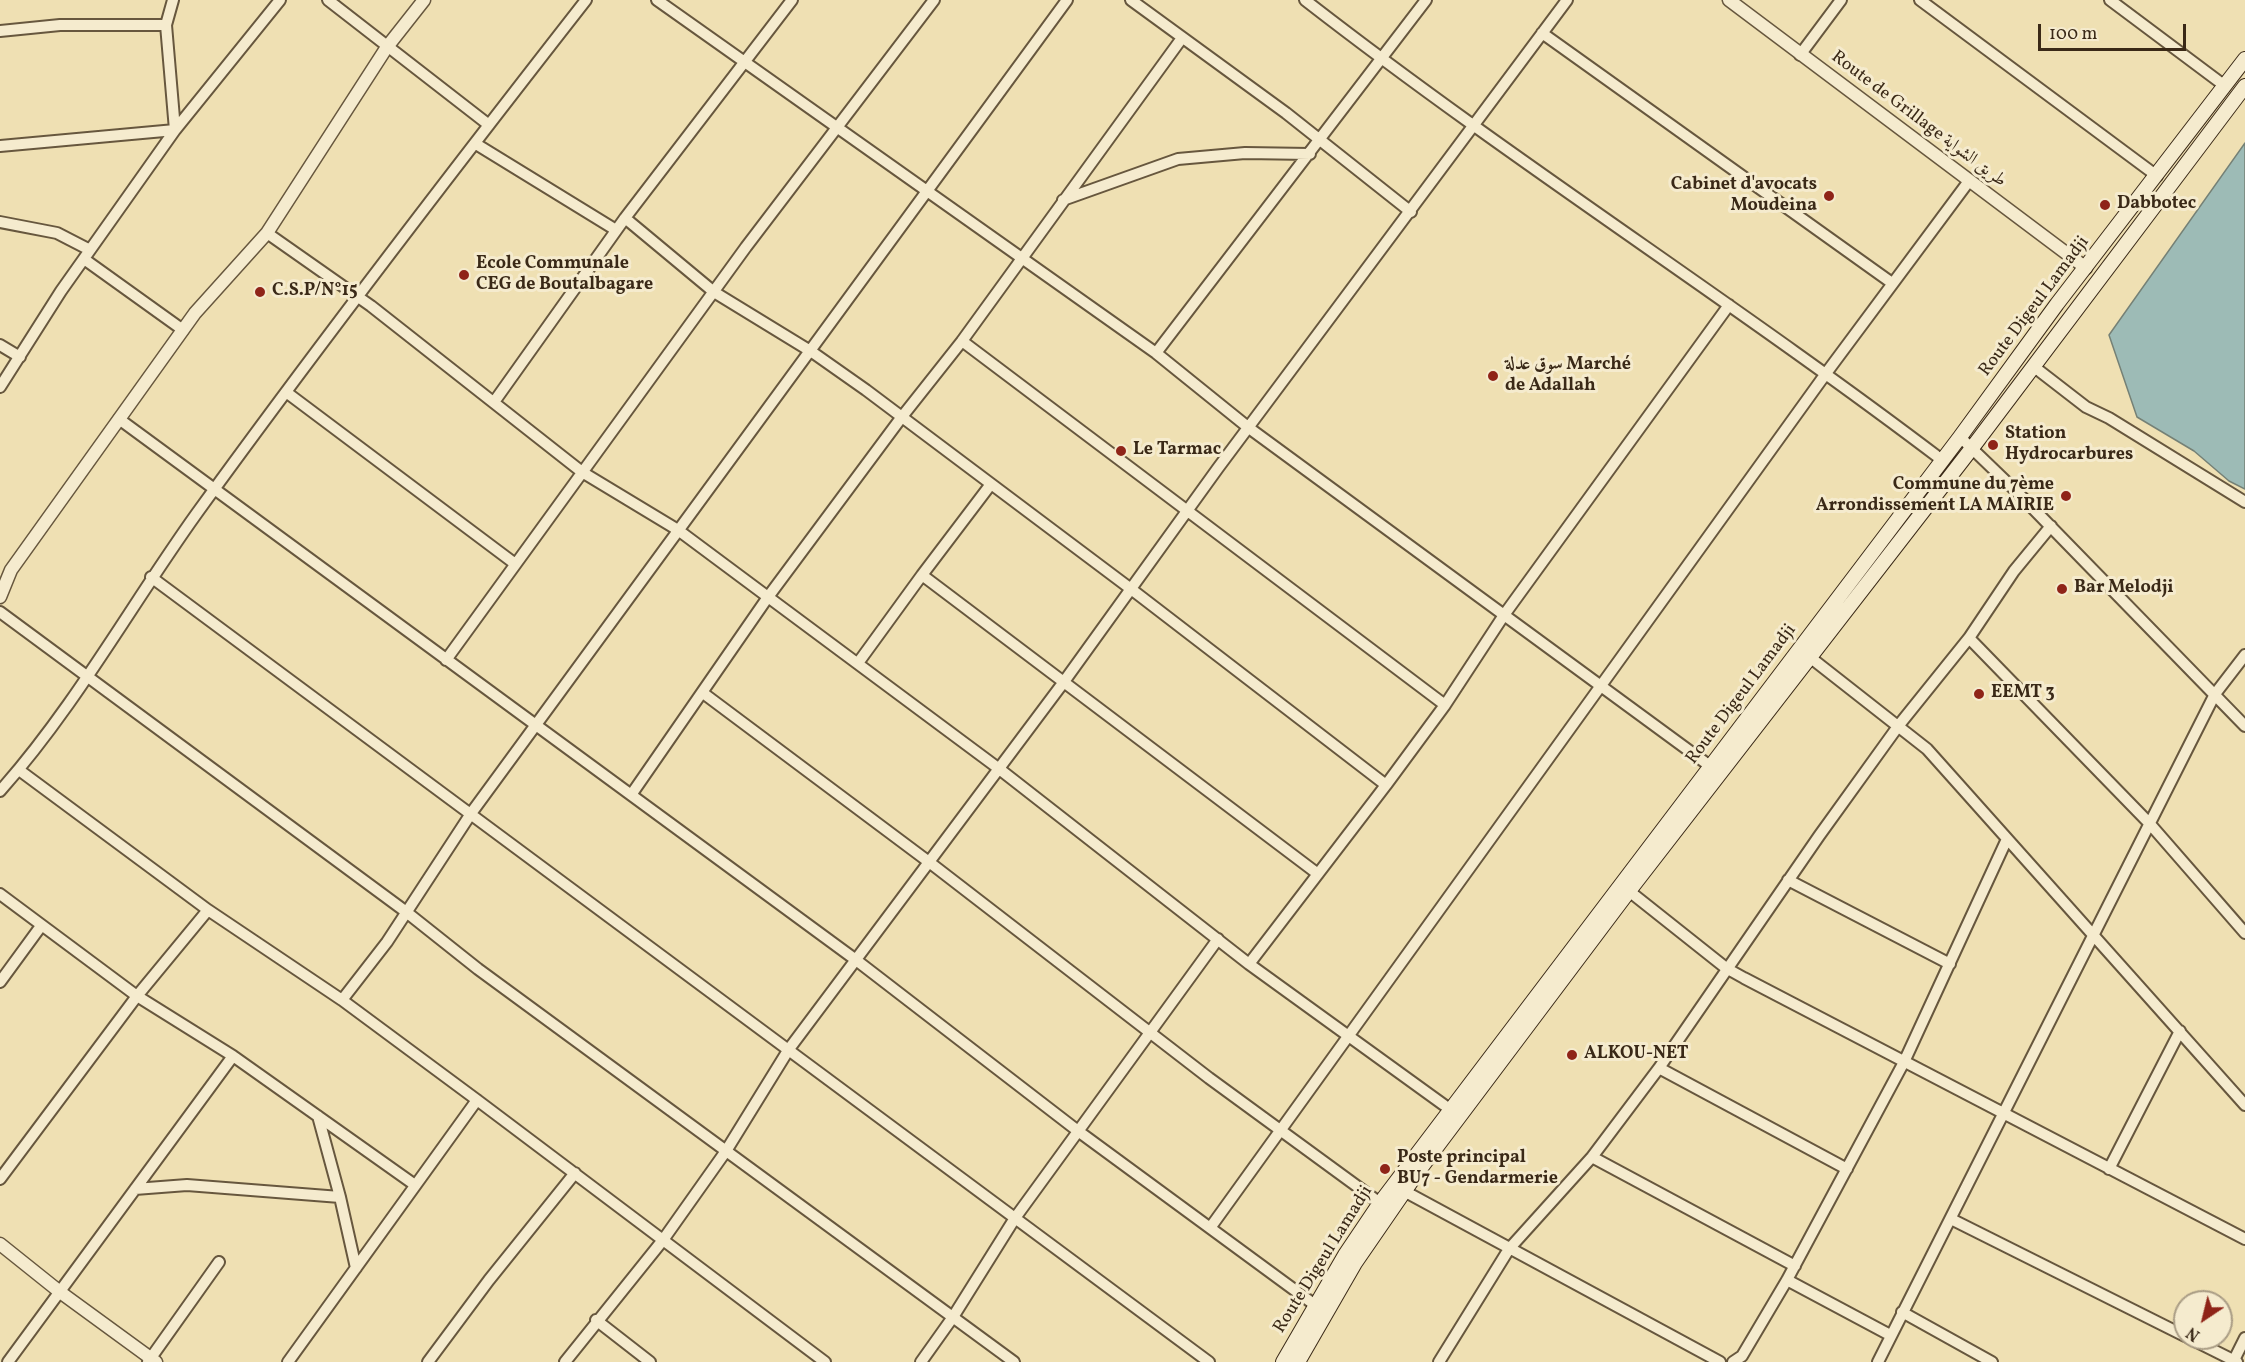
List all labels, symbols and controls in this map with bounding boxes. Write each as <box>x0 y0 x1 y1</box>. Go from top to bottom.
scale bar <box>2041 12 2190 50</box>
text: 100 m <box>2049 22 2098 47</box>
street label: Route de Grillage طريق الشواية <box>1826 47 2010 193</box>
place label: Cabinet d'avocats Moudeina <box>1671 175 1817 218</box>
marker: Cabinet d'avocats Moudeina <box>1822 189 1836 203</box>
place label: Dabbotec <box>2117 194 2196 216</box>
marker: Dabbotec <box>2098 198 2112 212</box>
street label: Route Digeul Lamadji <box>1975 233 2095 381</box>
place label: Ecole Communale CEG de Boutalbagare <box>476 254 653 296</box>
marker: Ecole Communale CEG de Boutalbagare <box>457 268 471 282</box>
place label: C.S.P/N°15 <box>272 281 358 303</box>
marker: C.S.P/N°15 <box>253 285 267 299</box>
place label: سوق عدلة Marché de Adallah <box>1505 355 1631 398</box>
marker: سوق عدلة Marché de Adallah <box>1486 369 1500 383</box>
place label: Station Hydrocarbures <box>2005 424 2133 466</box>
marker: Station Hydrocarbures <box>1986 438 2000 452</box>
place label: Le Tarmac <box>1133 440 1221 462</box>
marker: Le Tarmac <box>1114 444 1128 458</box>
place label: Commune du 7ème Arrondissement LA MAIRIE <box>1816 475 2054 518</box>
marker: Commune du 7ème Arrondissement LA MAIRIE <box>2059 489 2073 503</box>
place label: Bar Melodji <box>2074 578 2174 600</box>
marker: Bar Melodji <box>2055 582 2069 596</box>
street label: Route Digeul Lamadji <box>1682 621 1802 769</box>
place label: EEMT 3 <box>1991 683 2055 705</box>
marker: EEMT 3 <box>1972 687 1986 701</box>
place label: ALKOU-NET <box>1584 1044 1689 1066</box>
marker: ALKOU-NET <box>1565 1048 1579 1062</box>
place label: Poste principal BU7 - Gendarmerie <box>1397 1148 1558 1190</box>
marker: Poste principal BU7 - Gendarmerie <box>1378 1162 1392 1176</box>
street label: Route Digeul Lamadji <box>1270 1182 1378 1338</box>
north arrow <box>2173 1290 2233 1350</box>
text: N <box>2183 1321 2205 1345</box>

